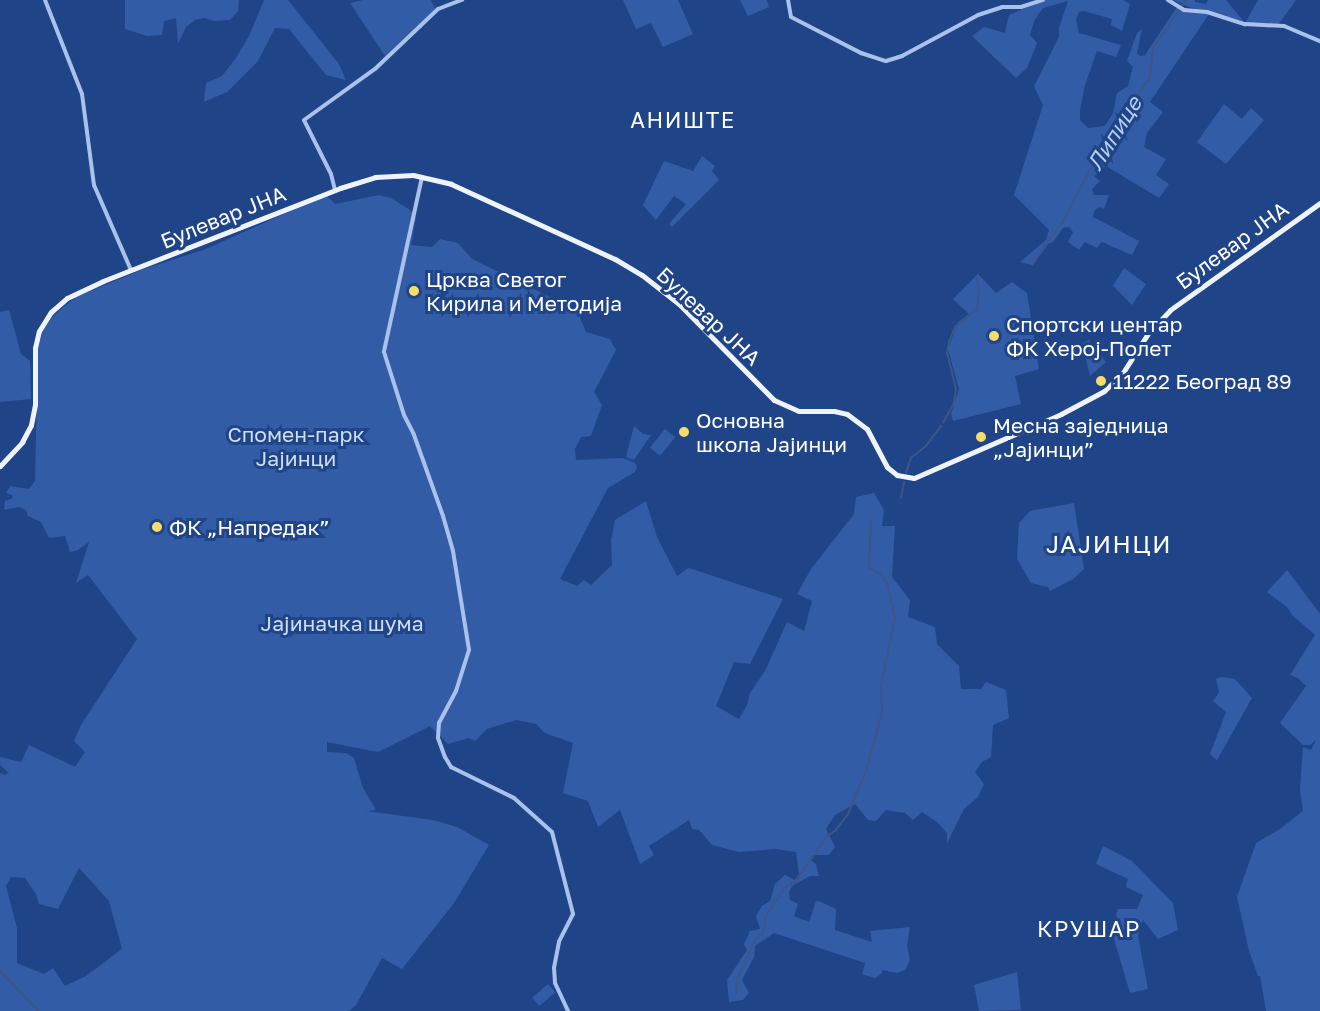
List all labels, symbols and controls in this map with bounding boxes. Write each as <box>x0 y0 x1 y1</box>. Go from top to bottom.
water label: Липице <box>1081 91 1147 175</box>
district label: АНИШТЕ <box>630 107 736 133</box>
street label: Булевар ЈНА <box>157 180 289 254</box>
street label: Булевар ЈНА <box>1171 196 1293 294</box>
street label: Булевар ЈНА <box>652 262 766 370</box>
place label: Црква Светог Кирила и Методија <box>426 266 622 316</box>
marker: Црква Светог Кирила и Методија <box>407 284 421 298</box>
place label: Спортски центар ФК Херој-Полет <box>1006 311 1183 361</box>
marker: Спортски центар ФК Херој-Полет <box>987 329 1001 343</box>
place label: 11222 Београд 89 <box>1113 368 1292 394</box>
marker: 11222 Београд 89 <box>1094 374 1108 388</box>
place label: Основна школа Јајинци <box>696 407 847 457</box>
place label: Месна заједница „Јајинци” <box>993 412 1169 462</box>
park label: Спомен-парк Јајинци <box>227 421 365 471</box>
marker: Основна школа Јајинци <box>677 425 691 439</box>
marker: Месна заједница „Јајинци” <box>974 430 988 444</box>
place label: ФК „Напредак” <box>169 514 330 540</box>
marker: ФК „Напредак” <box>150 520 164 534</box>
district label: ЈАЈИНЦИ <box>1046 530 1172 558</box>
park label: Јајиначка шума <box>260 610 424 636</box>
district label: КРУШАР <box>1037 916 1141 942</box>

